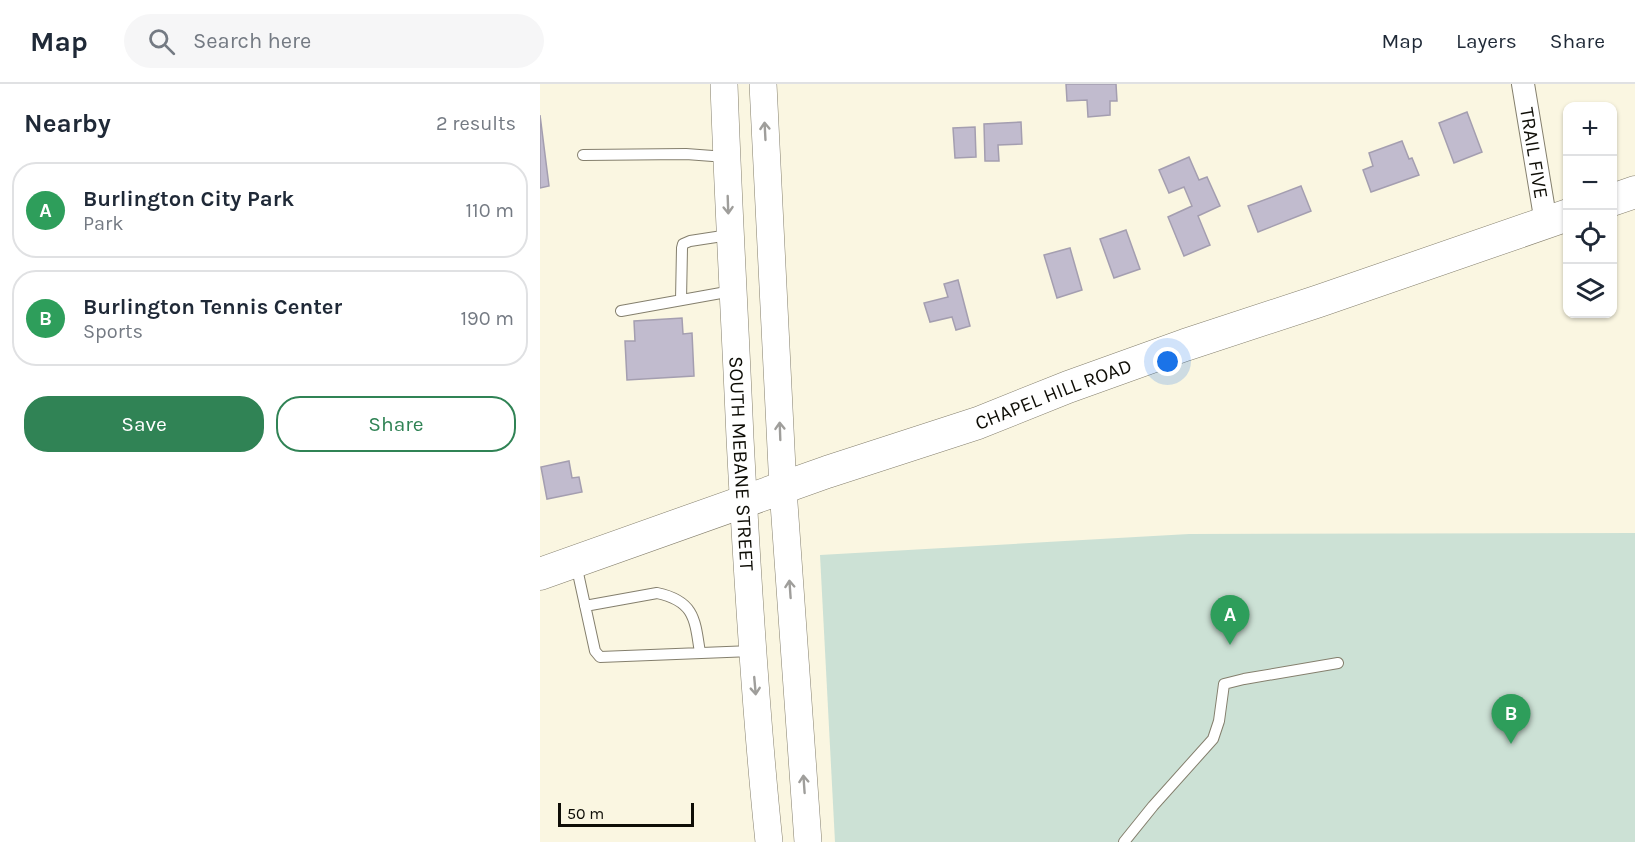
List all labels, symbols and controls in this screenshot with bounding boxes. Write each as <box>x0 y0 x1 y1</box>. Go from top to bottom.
search box <box>124 14 544 68</box>
text: Map <box>30 25 88 58</box>
icon: search <box>145 25 178 58</box>
text: Search here <box>193 28 311 54</box>
text: Map <box>1381 29 1423 53</box>
text: Layers <box>1456 29 1517 53</box>
text: Share <box>1550 29 1605 53</box>
map controls <box>1563 102 1617 318</box>
button: + <box>1563 102 1617 156</box>
street label: TRAIL FIVE <box>1516 106 1553 200</box>
text: Nearby <box>24 108 111 139</box>
text: 2 results <box>436 112 516 135</box>
one-way arrow <box>760 122 771 142</box>
button: − <box>1563 156 1617 210</box>
text: Burlington City Park <box>83 186 294 212</box>
one-way arrow <box>722 195 733 215</box>
text: A <box>39 199 52 222</box>
text: 110 m <box>465 199 514 222</box>
button: locate <box>1563 210 1617 264</box>
text: Park <box>83 212 124 235</box>
button: layers <box>1563 264 1617 318</box>
text: Burlington Tennis Center <box>83 294 342 320</box>
text: B <box>39 307 52 330</box>
text: 190 m <box>460 307 514 330</box>
text: Sports <box>83 320 143 343</box>
your location <box>1153 347 1182 376</box>
street label: CHAPEL HILL ROAD <box>972 354 1135 435</box>
street label: SOUTH MEBANE STREET <box>725 356 759 572</box>
button: Save <box>24 396 264 452</box>
button: Share <box>276 396 516 452</box>
one-way arrow <box>775 422 786 442</box>
one-way arrow <box>784 580 795 600</box>
pin: A <box>1210 596 1250 645</box>
one-way arrow <box>750 676 761 695</box>
pin: B <box>1492 694 1530 744</box>
one-way arrow <box>798 774 809 794</box>
scale bar <box>558 800 694 828</box>
text: 50 m <box>567 804 604 823</box>

